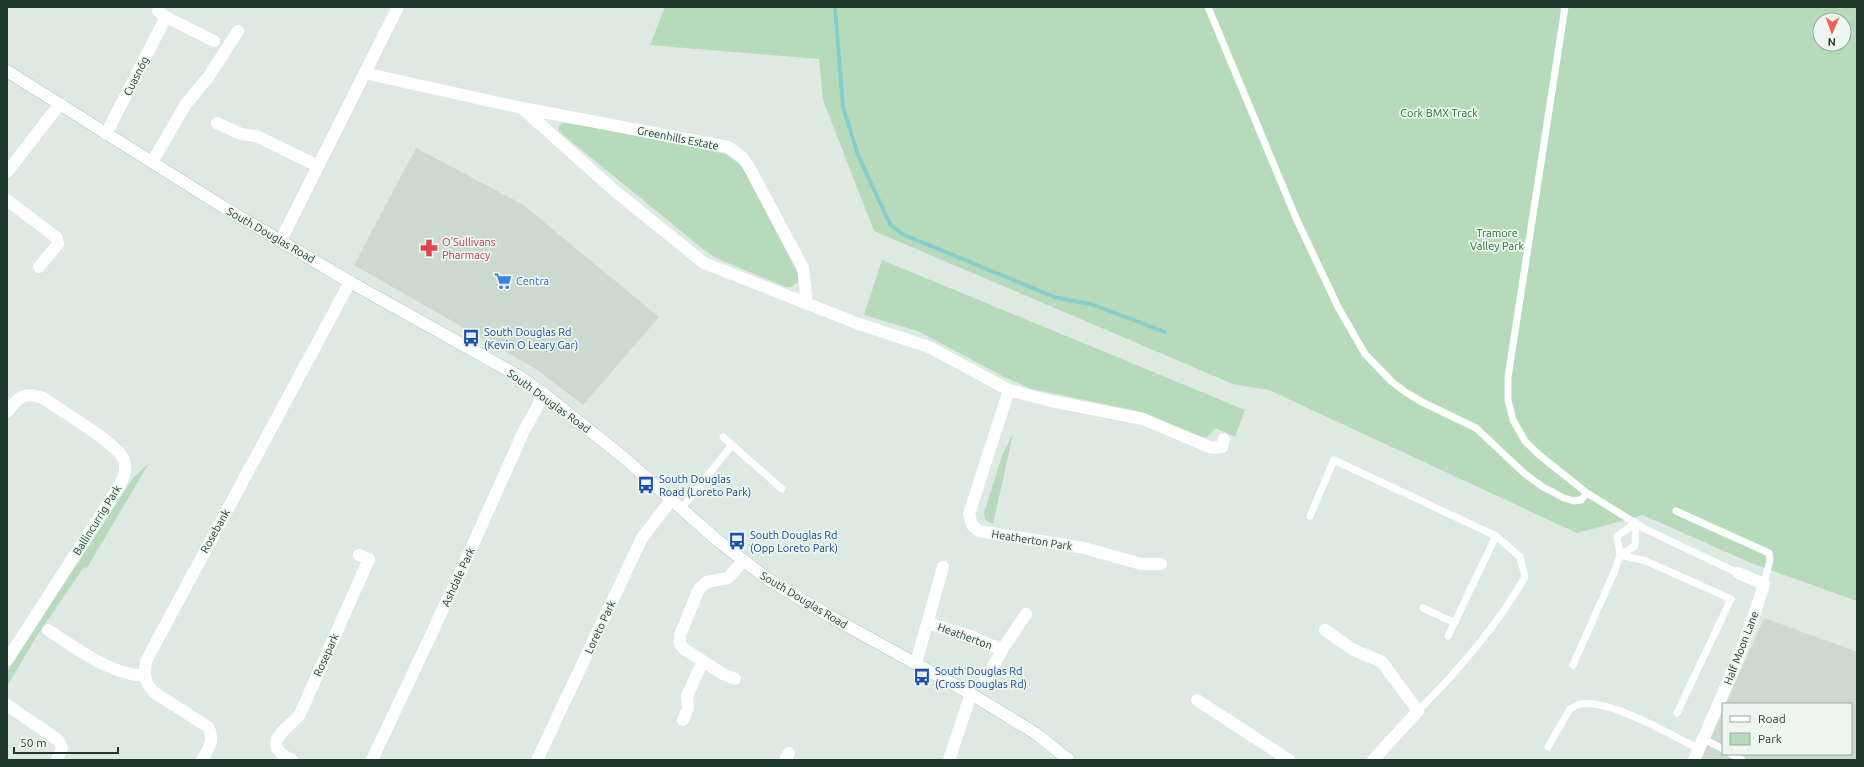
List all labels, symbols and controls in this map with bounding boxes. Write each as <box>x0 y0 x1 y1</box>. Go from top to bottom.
north arrow <box>1812 12 1852 52</box>
text: N <box>1827 36 1836 48</box>
street label: Cuasnóg <box>121 54 151 98</box>
park label: Cork BMX Track <box>1400 107 1478 119</box>
street label: Greenhills Estate <box>636 124 720 152</box>
street label: South Douglas Road <box>225 205 317 265</box>
park label: Tramore Valley Park <box>1470 227 1524 252</box>
place label: O'Sullivans Pharmacy <box>442 236 496 261</box>
pharmacy icon: O'Sullivans Pharmacy <box>419 238 439 258</box>
supermarket icon: Centra <box>493 271 513 291</box>
place label: Centra <box>516 275 549 287</box>
place label: South Douglas Rd (Kevin O Leary Gar) <box>484 326 578 352</box>
bus stop icon: South Douglas Rd (Kevin O Leary Gar) <box>461 328 481 348</box>
street label: South Douglas Road <box>505 367 593 435</box>
place label: South Douglas Road (Loreto Park) <box>659 473 751 499</box>
bus stop icon: South Douglas Road (Loreto Park) <box>636 475 656 495</box>
street label: Ballincurrig Park <box>71 482 124 557</box>
street label: Rosebank <box>198 507 232 555</box>
street label: Heatherton Park <box>991 528 1074 552</box>
place label: South Douglas Rd (Opp Loreto Park) <box>750 529 838 555</box>
bus stop icon: South Douglas Rd (Opp Loreto Park) <box>727 531 747 551</box>
street label: Ashdale Park <box>439 545 477 608</box>
street label: South Douglas Road <box>758 569 850 631</box>
street label: Loreto Park <box>582 598 618 656</box>
street label: Half Moon Lane <box>1721 610 1761 686</box>
street label: Heatherton <box>936 621 994 651</box>
street label: Rosepark <box>311 631 341 678</box>
place label: South Douglas Rd (Cross Douglas Rd) <box>935 665 1027 691</box>
bus stop icon: South Douglas Rd (Cross Douglas Rd) <box>912 667 932 687</box>
legend <box>1722 703 1852 755</box>
text: Road <box>1758 712 1786 725</box>
scale bar <box>14 729 118 755</box>
text: Park <box>1758 732 1782 745</box>
text: 50 m <box>20 736 47 749</box>

